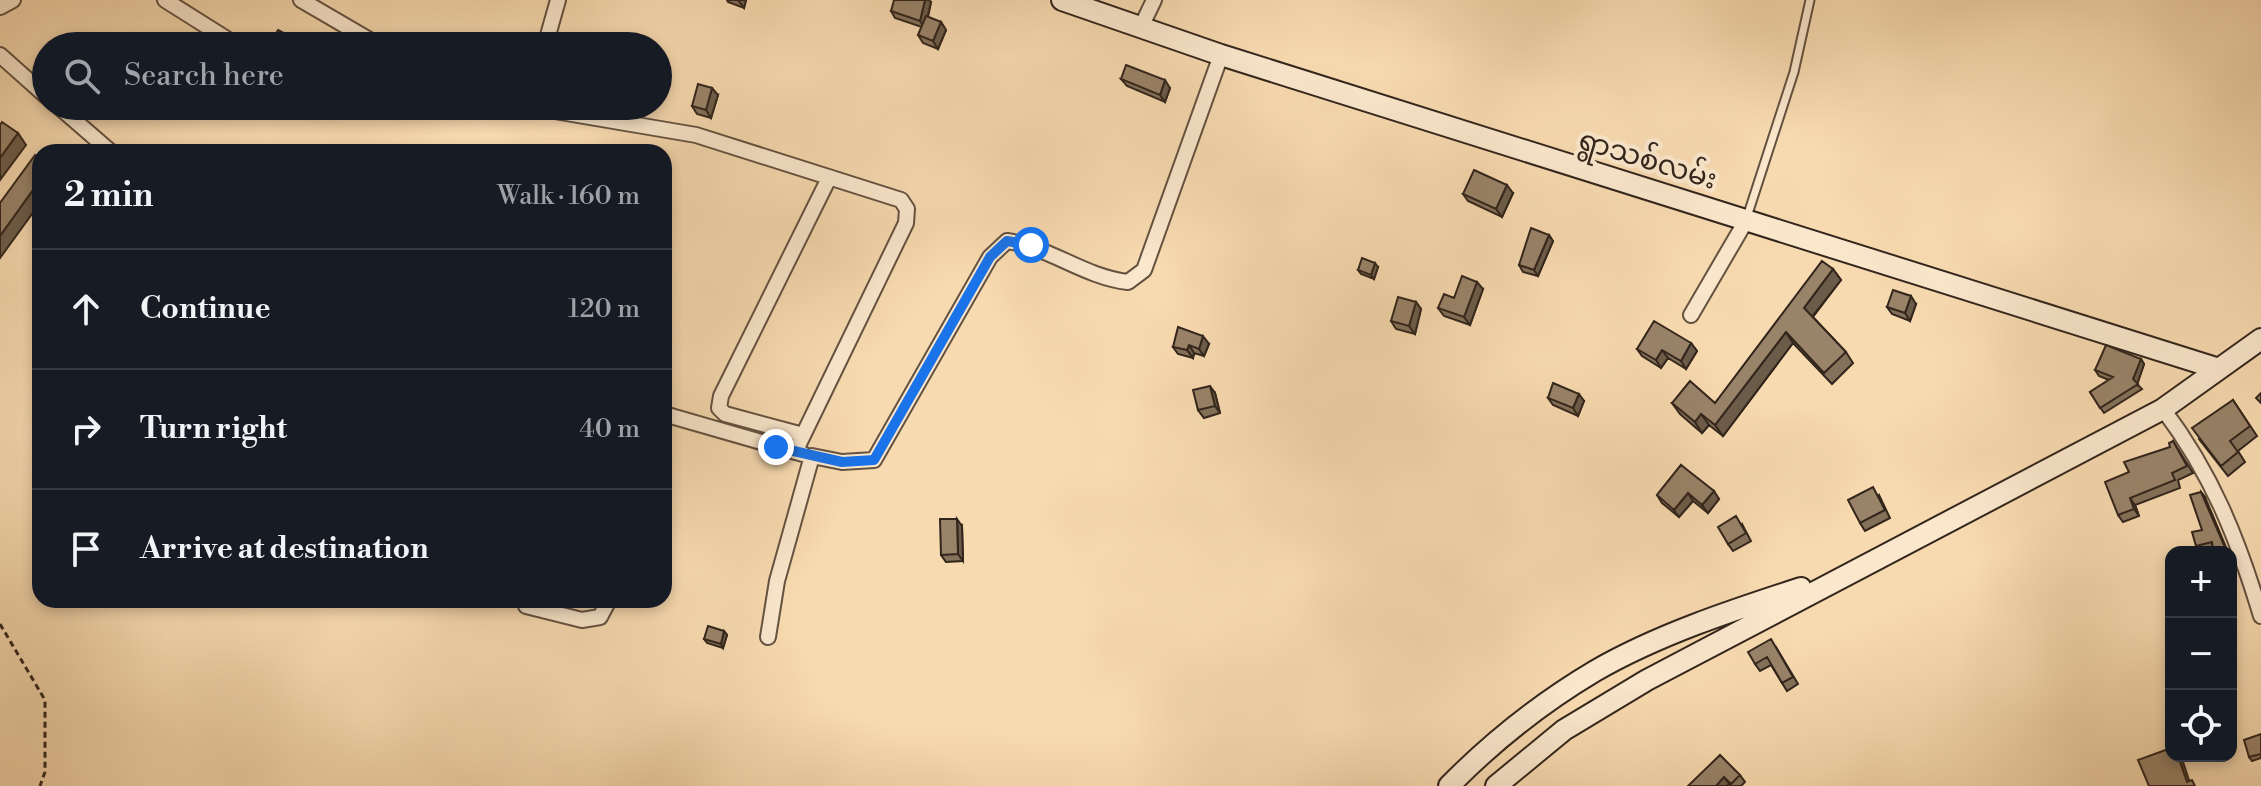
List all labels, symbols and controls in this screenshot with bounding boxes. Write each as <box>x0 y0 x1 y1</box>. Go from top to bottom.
search box <box>32 32 672 120</box>
icon: search <box>60 54 104 98</box>
text: Search here <box>124 57 284 95</box>
street label: ရွာသစ်လမ်း <box>1573 121 1721 202</box>
text: 2 min <box>64 175 153 217</box>
text: Walk · 160 m <box>497 180 640 212</box>
route start <box>1013 227 1049 263</box>
icon: ahead <box>64 287 108 331</box>
text: Continue <box>140 290 271 328</box>
text: 120 m <box>568 293 640 325</box>
icon: right <box>64 407 108 451</box>
text: Turn right <box>140 410 287 448</box>
text: 40 m <box>579 413 640 445</box>
route end <box>758 429 794 465</box>
icon: arrive <box>64 527 108 571</box>
text: Arrive at destination <box>140 530 429 568</box>
map controls <box>2165 546 2237 762</box>
button: + <box>2165 546 2237 618</box>
button: − <box>2165 618 2237 690</box>
button: locate <box>2165 690 2237 762</box>

